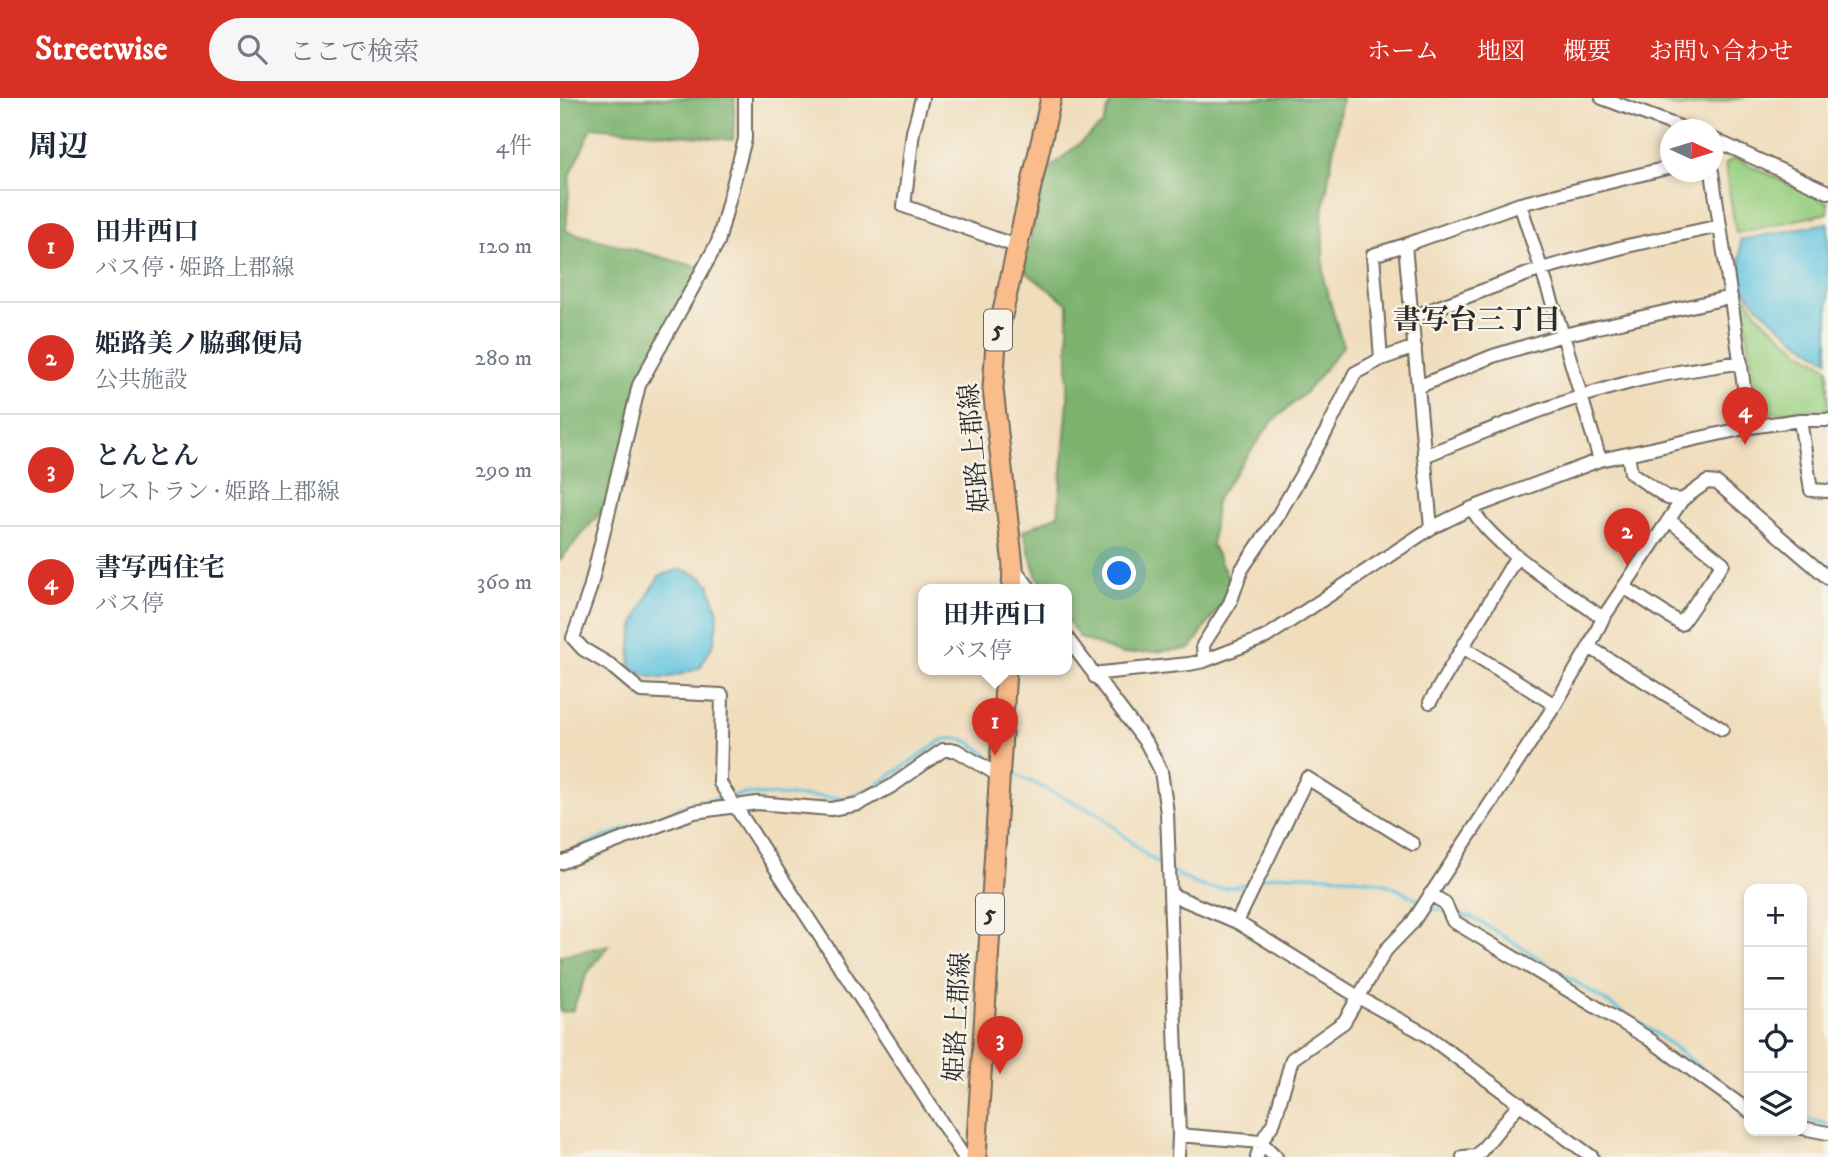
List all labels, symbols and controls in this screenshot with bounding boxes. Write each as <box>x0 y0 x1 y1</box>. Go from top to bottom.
search box <box>209 18 699 81</box>
text: Streetwise <box>35 29 167 70</box>
icon: search <box>233 30 271 68</box>
text: ここで検索 <box>289 36 419 69</box>
text: ホーム <box>1367 37 1439 67</box>
text: 地図 <box>1477 37 1525 67</box>
text: 概要 <box>1563 37 1611 67</box>
text: お問い合わせ <box>1649 37 1793 67</box>
north arrow <box>1660 119 1723 182</box>
text: 周辺 <box>28 129 88 166</box>
text: 4件 <box>496 132 532 161</box>
text: 田井西口 <box>95 216 199 249</box>
text: 1 <box>47 232 55 261</box>
text: 120 m <box>478 232 532 261</box>
text: バス停 · 姫路上郡線 <box>95 254 294 283</box>
district label: 書写台三丁目 <box>1393 303 1561 338</box>
road number: 5 <box>984 310 1012 351</box>
text: 姫路美ノ脇郵便局 <box>95 328 303 361</box>
text: 2 <box>45 344 57 373</box>
text: 280 m <box>475 344 532 373</box>
text: 公共施設 <box>95 366 187 395</box>
street label: 姫路上郡線 <box>953 382 997 514</box>
pin: 4 <box>1722 387 1768 445</box>
text: とんとん <box>95 440 199 473</box>
text: 3 <box>47 456 55 485</box>
text: 290 m <box>475 456 532 485</box>
text: レストラン · 姫路上郡線 <box>95 478 340 507</box>
pin: 2 <box>1604 508 1650 566</box>
text: 書写西住宅 <box>95 552 225 585</box>
your location <box>1102 556 1136 590</box>
text: 4 <box>44 568 58 597</box>
text: 360 m <box>477 568 532 597</box>
popup <box>918 584 1072 675</box>
text: バス停 <box>95 590 164 619</box>
text: 田井西口 <box>943 599 1047 632</box>
text: バス停 <box>943 637 1012 666</box>
pin: 1 <box>972 698 1018 756</box>
map controls <box>1744 884 1807 1136</box>
button: + <box>1744 884 1807 947</box>
road number: 5 <box>976 894 1004 934</box>
button: − <box>1744 947 1807 1010</box>
street label: 姫路上郡線 <box>938 951 978 1083</box>
button: locate <box>1744 1010 1807 1073</box>
pin: 3 <box>977 1016 1023 1074</box>
button: layers <box>1744 1073 1807 1136</box>

